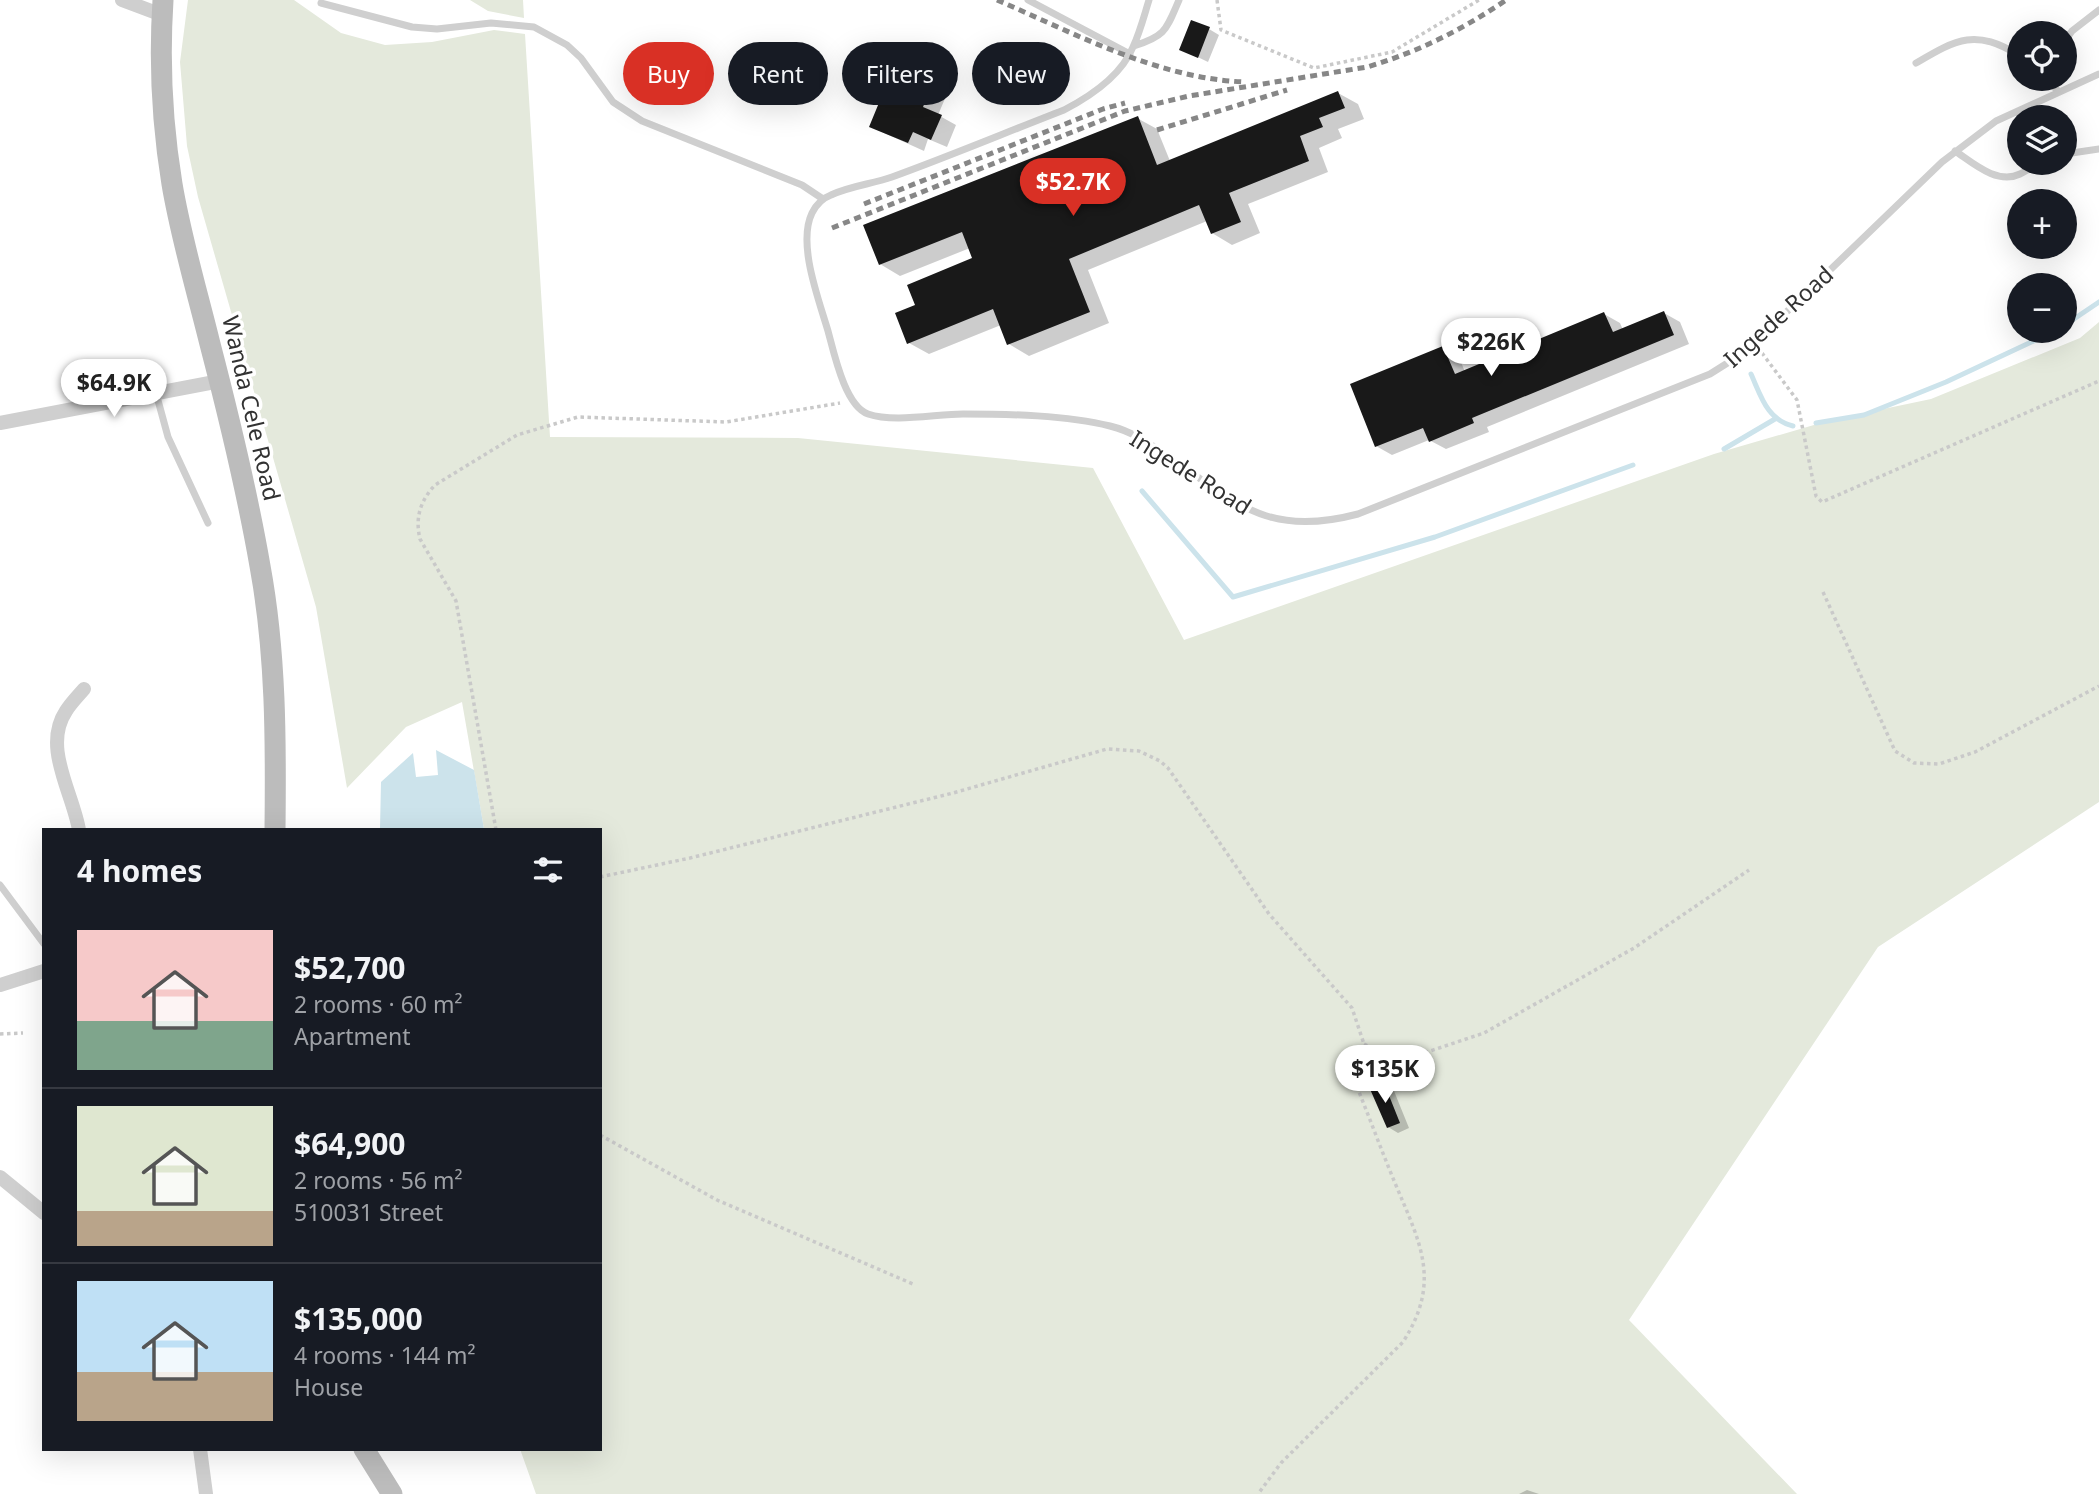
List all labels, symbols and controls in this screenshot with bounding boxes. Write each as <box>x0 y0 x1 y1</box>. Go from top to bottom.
map controls <box>2007 21 2077 343</box>
button: locate <box>2007 21 2077 91</box>
chip: Buy <box>623 42 714 105</box>
chip: Rent <box>728 42 828 105</box>
chip: Filters <box>842 42 958 105</box>
chip: New <box>972 42 1070 105</box>
button: layers <box>2007 105 2077 175</box>
pin: $52.7K <box>1016 158 1130 218</box>
text: $52.7K <box>1036 165 1110 197</box>
button: + <box>2007 189 2077 259</box>
street label: Ingede Road <box>1716 258 1840 374</box>
button: − <box>2007 273 2077 343</box>
street label: Wanda Cele Road <box>215 312 289 504</box>
pin: $226K <box>1442 318 1540 378</box>
text: $226K <box>1457 325 1525 357</box>
pin: $64.9K <box>57 360 171 419</box>
text: $64.9K <box>77 366 151 398</box>
street label: Ingede Road <box>1124 422 1258 522</box>
text: 4 homes <box>77 850 202 891</box>
icon: filters <box>529 851 567 889</box>
text: $52,700 <box>294 947 406 988</box>
icon: home <box>133 958 217 1042</box>
text: 2 rooms · 60 m² <box>294 988 463 1020</box>
text: Apartment <box>294 1020 411 1052</box>
pin: $135K <box>1336 1046 1434 1105</box>
text: $135K <box>1351 1052 1419 1084</box>
text: $64,900 <box>294 1123 406 1164</box>
icon: home <box>133 1134 217 1218</box>
text: 2 rooms · 56 m² <box>294 1164 463 1196</box>
text: 510031 Street <box>294 1196 443 1228</box>
text: $135,000 <box>294 1298 423 1339</box>
icon: home <box>133 1309 217 1393</box>
text: 4 rooms · 144 m² <box>294 1339 476 1371</box>
text: House <box>294 1371 363 1403</box>

